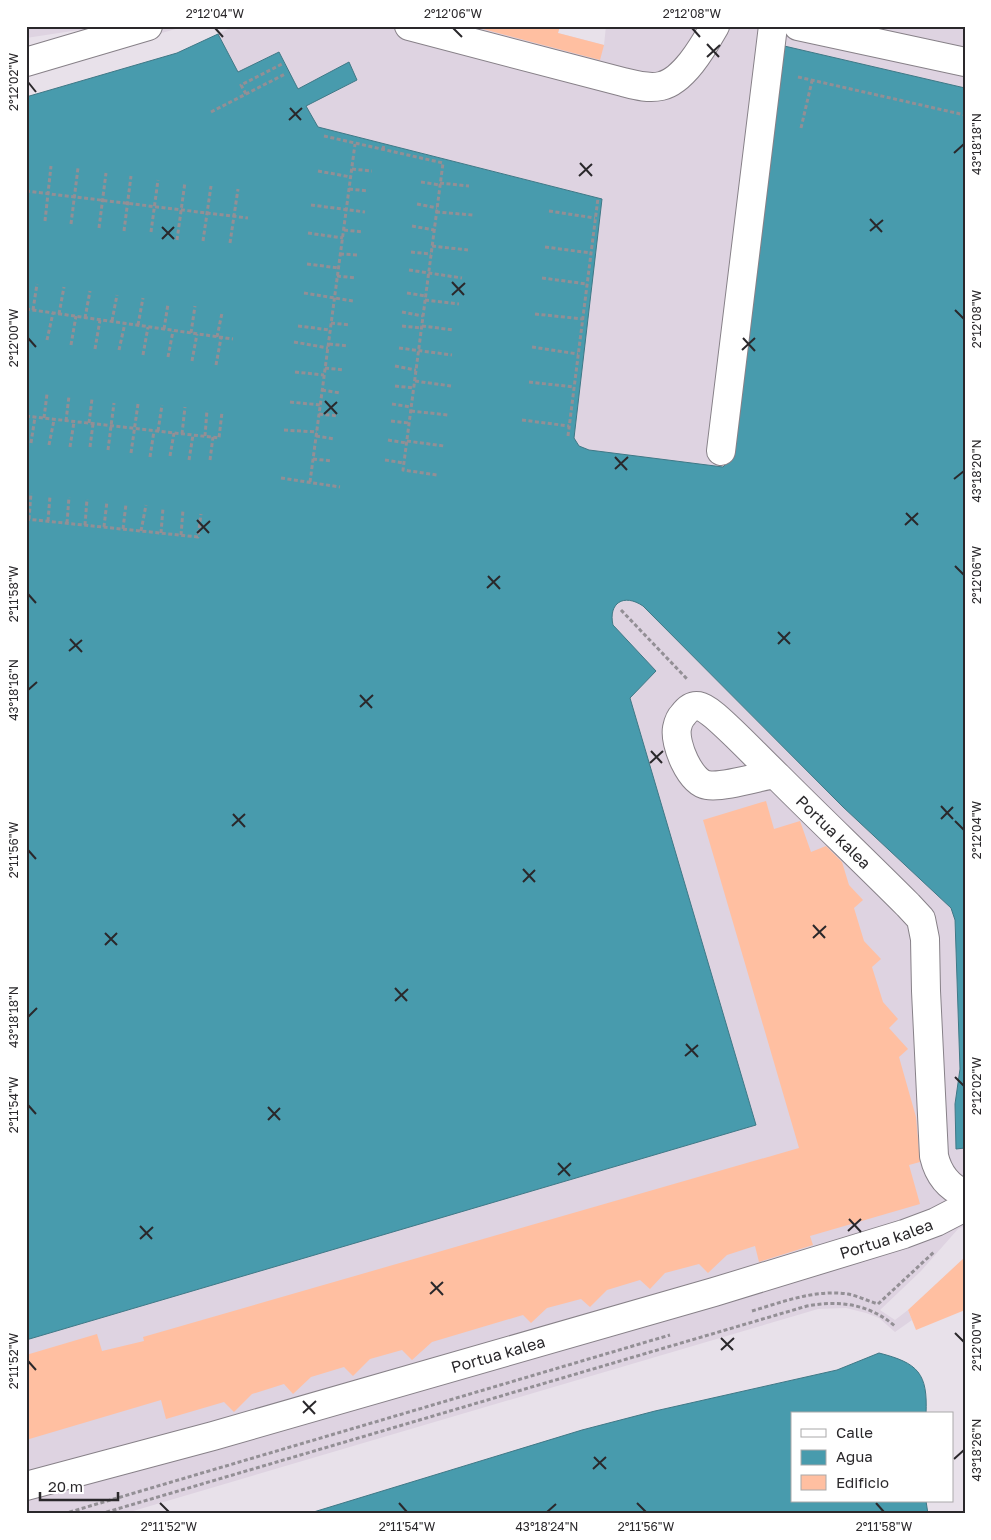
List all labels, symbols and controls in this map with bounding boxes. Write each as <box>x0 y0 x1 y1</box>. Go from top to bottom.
text: 2°12'04"W <box>186 6 245 21</box>
text: 2°12'06"W <box>424 6 483 21</box>
text: 2°12'08"W <box>663 6 722 21</box>
text: 2°12'02"W <box>6 53 21 111</box>
text: 43°18'18"N <box>969 113 984 175</box>
text: 2°12'08"W <box>969 289 984 348</box>
text: 2°12'00"W <box>6 308 21 367</box>
text: 43°18'20"N <box>969 439 984 503</box>
text: 2°12'06"W <box>969 545 984 604</box>
text: 2°11'58"W <box>6 565 21 622</box>
text: 43°18'16"N <box>6 659 21 721</box>
street label: Portua kalea <box>792 791 875 873</box>
text: 2°12'04"W <box>969 800 984 859</box>
text: 2°11'56"W <box>6 821 21 878</box>
text: 43°18'18"N <box>6 986 21 1048</box>
text: 2°12'02"W <box>969 1057 984 1115</box>
text: 2°11'54"W <box>6 1076 21 1133</box>
street label: Portua kalea <box>837 1214 936 1263</box>
text: 2°12'00"W <box>969 1312 984 1371</box>
street label: Portua kalea <box>449 1331 547 1377</box>
text: 2°11'52"W <box>6 1332 21 1389</box>
legend <box>791 1412 954 1502</box>
text: 43°18'26"N <box>969 1419 984 1481</box>
text: Calle <box>836 1423 873 1441</box>
text: Agua <box>836 1447 873 1465</box>
scale bar <box>40 1470 118 1502</box>
text: Edificio <box>836 1473 889 1491</box>
text: 20 m <box>48 1477 83 1495</box>
text: 2°11'52"W <box>141 1519 198 1534</box>
text: 2°11'54"W <box>379 1519 436 1534</box>
text: 43°18'24"N <box>516 1519 578 1534</box>
text: 2°11'56"W <box>618 1519 675 1534</box>
text: 2°11'58"W <box>856 1519 913 1534</box>

